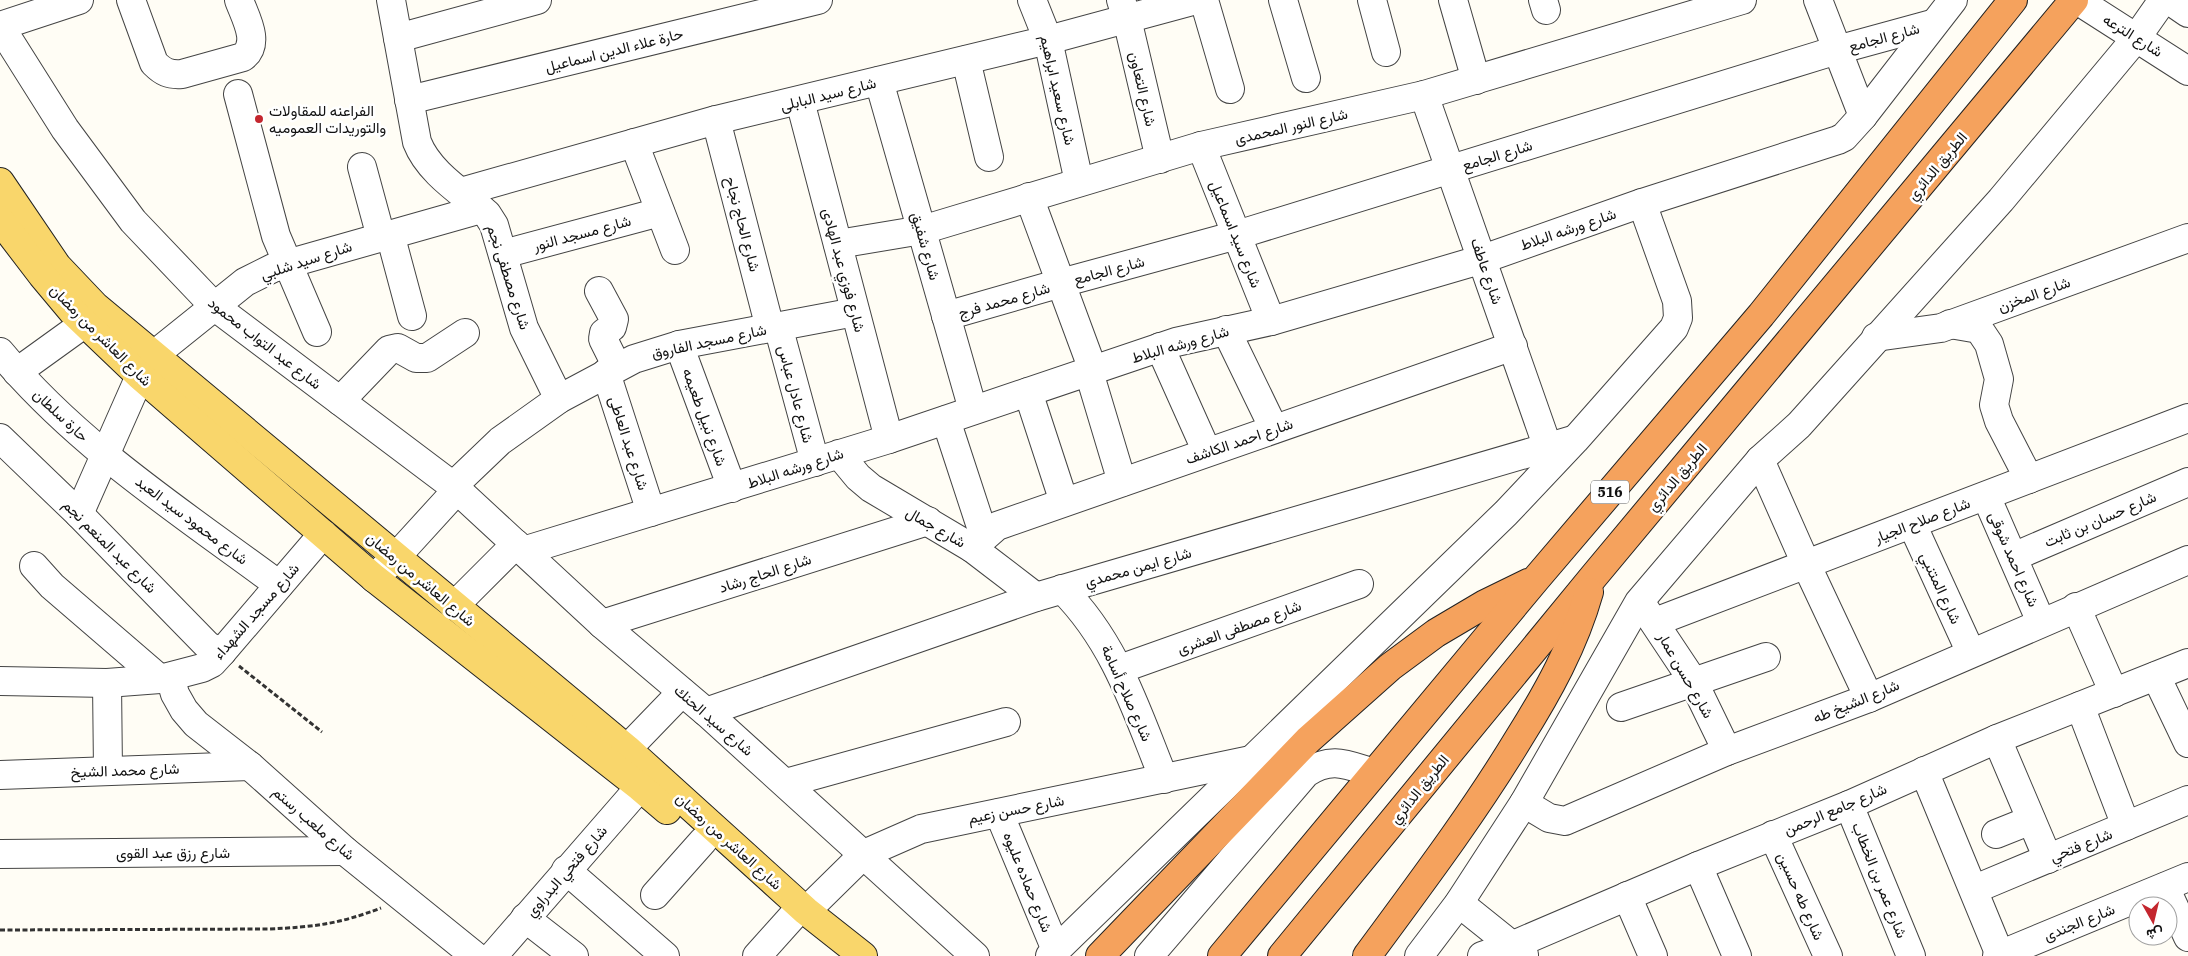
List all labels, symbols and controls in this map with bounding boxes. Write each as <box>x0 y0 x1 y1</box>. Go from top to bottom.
street label: شارع الترعه <box>2098 9 2167 63</box>
street label: شارع الجامع <box>1846 18 1922 58</box>
street label: حارة علاء الدين اسماعيل <box>543 24 685 77</box>
street label: شارع سعيد ابراهيم <box>1034 33 1080 148</box>
street label: شارع التعاون <box>1123 50 1161 129</box>
street label: شارع سيد البابلى <box>778 73 879 117</box>
place label: الفراعنه للمقاولات والتوريدات العموميه <box>269 101 386 137</box>
street label: شارع النور المحمدى <box>1233 104 1350 150</box>
marker: الفراعنه للمقاولات والتوريدات العموميه <box>253 113 265 125</box>
street label: الطريق الدائري <box>1903 128 1974 207</box>
street label: شارع الجامع <box>1460 135 1535 177</box>
street label: شارع الحاج نجاح <box>719 174 765 274</box>
street label: شارع سيد اسماعيل <box>1204 178 1266 291</box>
street label: شارع ورشه البلاط <box>1517 204 1619 256</box>
street label: شارع فوزي عبد الهادى <box>814 206 870 335</box>
street label: شارع شفيق <box>905 210 945 283</box>
street label: شارع مسجد النور <box>530 211 634 257</box>
street label: شارع مصطفى نجم <box>481 222 535 333</box>
street label: شارع عاطف <box>1465 235 1507 308</box>
street label: شارع سيد شلبي <box>258 236 356 288</box>
street label: شارع الجامع <box>1071 251 1147 291</box>
street label: شارع المخزن <box>1995 272 2074 318</box>
street label: شارع محمد فرج <box>956 278 1053 324</box>
street label: شارع العاشر من رمضان <box>45 280 156 391</box>
street label: شارع عبد التواب محمود <box>203 293 326 395</box>
street label: شارع مسجد الفاروق <box>650 319 769 364</box>
street label: شارع ورشه البلاط <box>1129 321 1232 369</box>
street label: شارع عادل عباس <box>772 343 818 446</box>
street label: شارع نبيل طعيمه <box>677 365 732 469</box>
street label: حارة سلطان <box>29 384 93 446</box>
street label: شارع عبد العاطى <box>603 393 653 493</box>
street label: شارع احمد الكاشف <box>1183 414 1296 470</box>
street label: الطريق الدائري <box>1643 439 1714 518</box>
street label: شارع ورشه البلاط <box>744 443 847 494</box>
street label: شارع محمود سيد العبد <box>131 471 252 570</box>
road number: 516 <box>1591 481 1629 504</box>
street label: شارع حسان بن ثابت <box>2041 487 2160 553</box>
street label: شارع صلاح الجيار <box>1870 493 1974 549</box>
street label: شارع عبد المنعم نجم <box>58 495 161 598</box>
street label: شارع جمال <box>902 502 969 553</box>
street label: شارع احمد شوقى <box>1983 508 2044 611</box>
street label: شارع العاشر من رمضان <box>361 528 479 632</box>
street label: شارع ايمن محمدي <box>1082 543 1195 595</box>
street label: شارع الحاج رشاد <box>716 549 814 599</box>
street label: شارع المتنبي <box>1912 549 1966 629</box>
street label: شارع مسجد الشهداء <box>209 559 305 664</box>
street label: شارع مصطفى العشرى <box>1174 596 1305 660</box>
street label: شارع حسن عمار <box>1652 628 1718 723</box>
street label: شارع صلاح أسامة <box>1095 642 1157 745</box>
street label: شارع الشيخ طه <box>1810 675 1903 729</box>
street label: شارع سيد الحنك <box>669 680 758 761</box>
street label: الطريق الدائري <box>1385 751 1456 830</box>
street label: شارع محمد الشيخ <box>70 759 180 783</box>
street label: شارع جامع الرحمن <box>1781 779 1890 841</box>
street label: شارع ملعب رستم <box>268 782 359 866</box>
street label: شارع العاشر من رمضان <box>671 788 786 895</box>
street label: شارع حسن زعيم <box>966 790 1066 830</box>
street label: شارع عمر بن الخطاب <box>1846 819 1912 942</box>
street label: شارع فتحي البدراوي <box>521 821 614 923</box>
street label: شارع فتحي <box>2047 824 2117 870</box>
street label: شارع حماده عليوه <box>997 829 1057 936</box>
street label: شارع رزق عبد القوى <box>116 843 230 864</box>
street label: شارع طه حسين <box>1771 849 1829 944</box>
north arrow <box>2128 896 2178 946</box>
street label: شارع الجندى <box>2041 899 2118 947</box>
text: ش <box>2145 924 2164 944</box>

